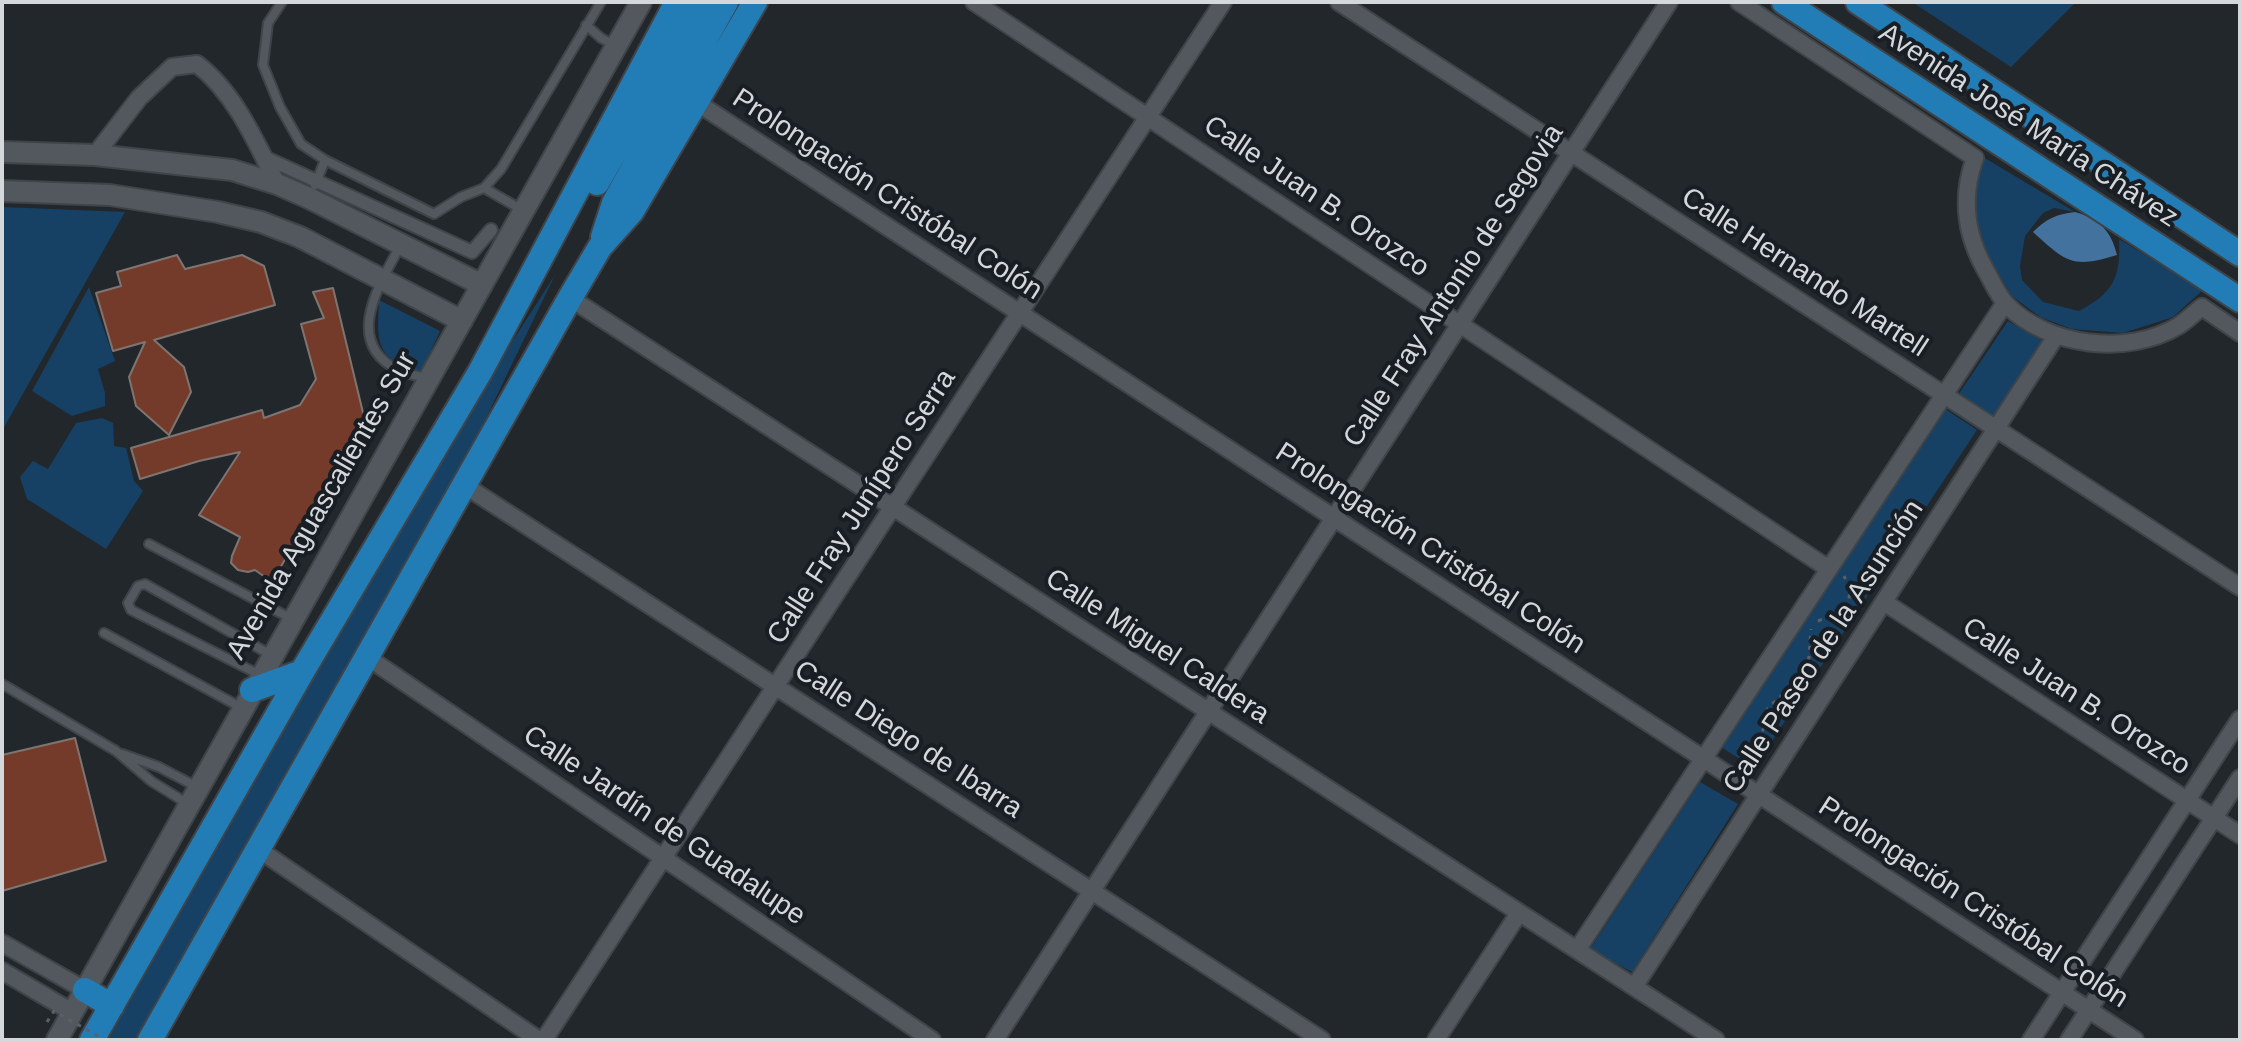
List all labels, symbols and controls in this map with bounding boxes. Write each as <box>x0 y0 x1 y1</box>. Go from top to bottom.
street label: Avenida José María Chávez <box>1872 17 2184 235</box>
street label: Prolongación Cristóbal Colón <box>726 82 1048 308</box>
street label: Calle Juan B. Orozco <box>1197 109 1435 285</box>
street label: Calle Fray Antonio de Segovia <box>1337 118 1571 454</box>
street label: Calle Hernando Martell <box>1675 181 1933 365</box>
street label: Avenida Aguascalientes Sur <box>220 346 424 666</box>
street label: Calle Fray Junípero Serra <box>761 363 963 651</box>
street label: Prolongación Cristóbal Colón <box>1269 436 1591 662</box>
street label: Calle Paseo de la Asunción <box>1717 494 1931 800</box>
street label: Calle Miguel Caldera <box>1039 562 1275 732</box>
street label: Calle Juan B. Orozco <box>1956 611 2196 783</box>
street label: Calle Diego de Ibarra <box>788 654 1028 826</box>
street label: Calle Jardín de Guadalupe <box>517 719 811 933</box>
street label: Prolongación Cristóbal Colón <box>1812 790 2134 1016</box>

